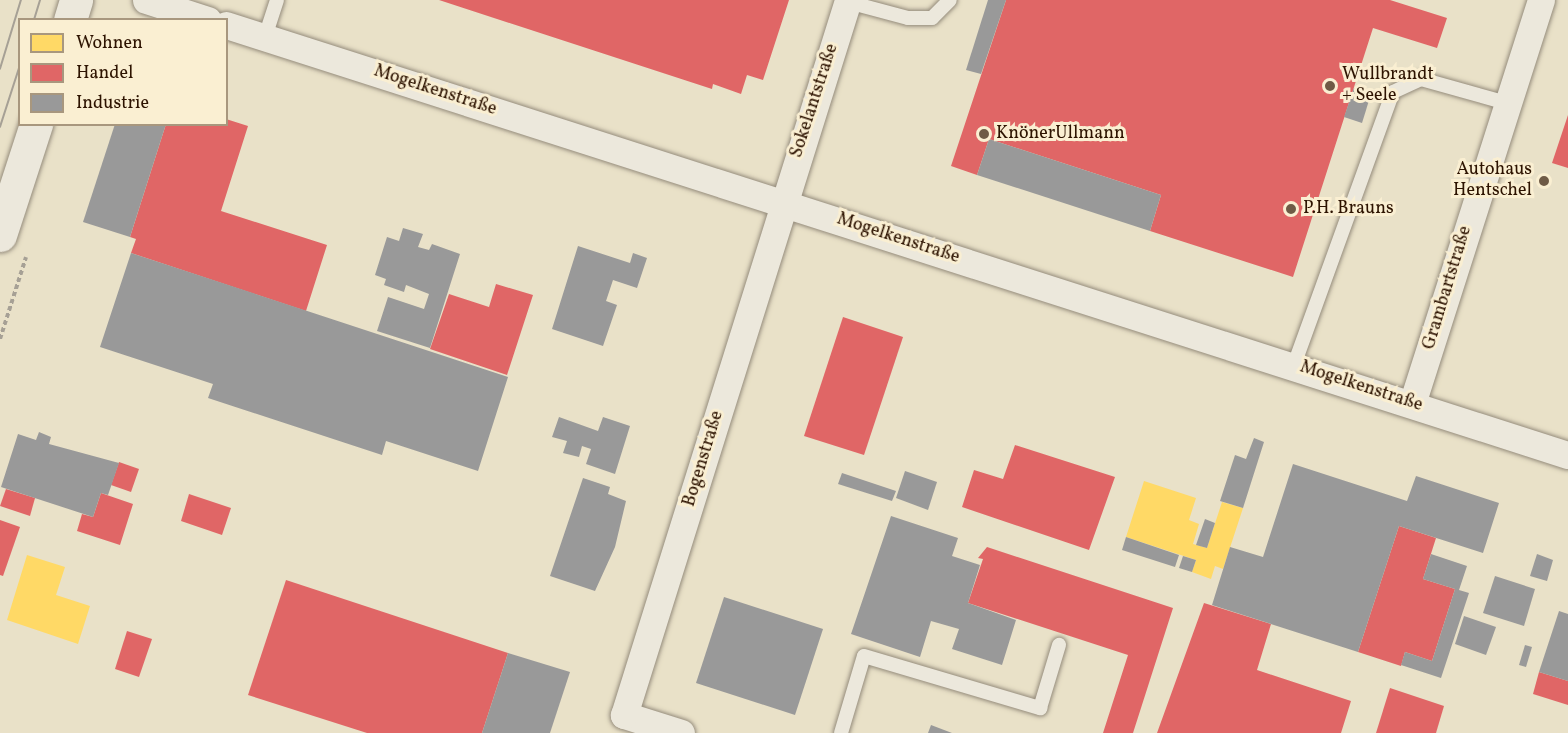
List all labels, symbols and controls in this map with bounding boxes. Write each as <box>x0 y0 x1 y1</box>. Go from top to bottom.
legend <box>18 18 228 126</box>
text: Wohnen <box>76 31 143 56</box>
street label: Sokelantstraße <box>786 41 844 161</box>
text: Handel <box>76 61 133 86</box>
street label: Mogelkenstraße <box>371 61 499 121</box>
place label: Wullbrandt + Seele <box>1342 65 1434 107</box>
marker: Wullbrandt + Seele <box>1323 79 1337 93</box>
text: Industrie <box>76 91 149 116</box>
place label: KnönerUllmann <box>996 123 1125 145</box>
marker: KnönerUllmann <box>977 127 991 141</box>
place label: Autohaus Hentschel <box>1453 160 1532 202</box>
marker: Autohaus Hentschel <box>1537 174 1551 188</box>
place label: P.H. Brauns <box>1303 198 1394 220</box>
marker: P.H. Brauns <box>1284 202 1298 216</box>
street label: Mogelkenstraße <box>834 209 962 269</box>
street label: Grambartstraße <box>1419 224 1477 352</box>
street label: Mogelkenstraße <box>1297 357 1425 417</box>
street label: Bogenstraße <box>679 408 729 510</box>

